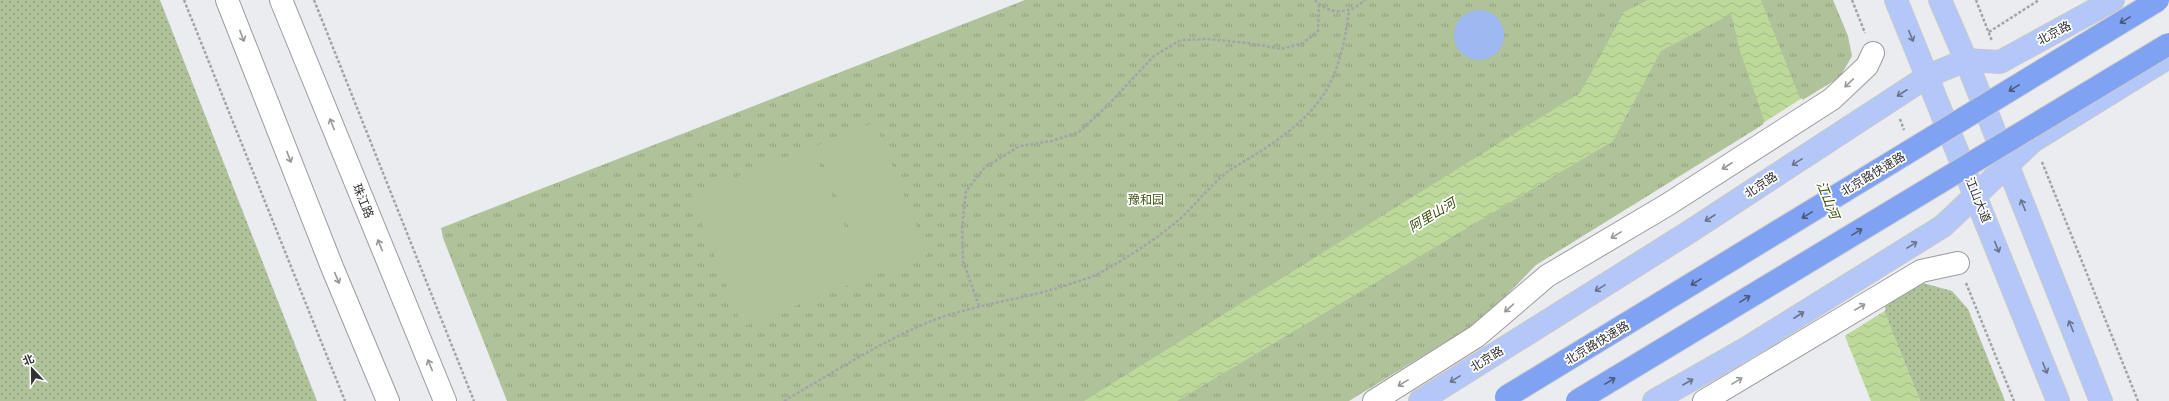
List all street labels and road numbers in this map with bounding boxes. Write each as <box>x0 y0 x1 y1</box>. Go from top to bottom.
street label: 北京路 <box>2035 18 2073 48</box>
street label: 北京路快速路 <box>1839 149 1907 199</box>
street label: 北京路 <box>1742 169 1780 201</box>
street label: 江山大道 <box>1963 175 1993 225</box>
street label: 珠江路 <box>350 182 376 220</box>
street label: 北京路快速路 <box>1563 318 1631 368</box>
street label: 北京路 <box>1468 344 1506 374</box>

